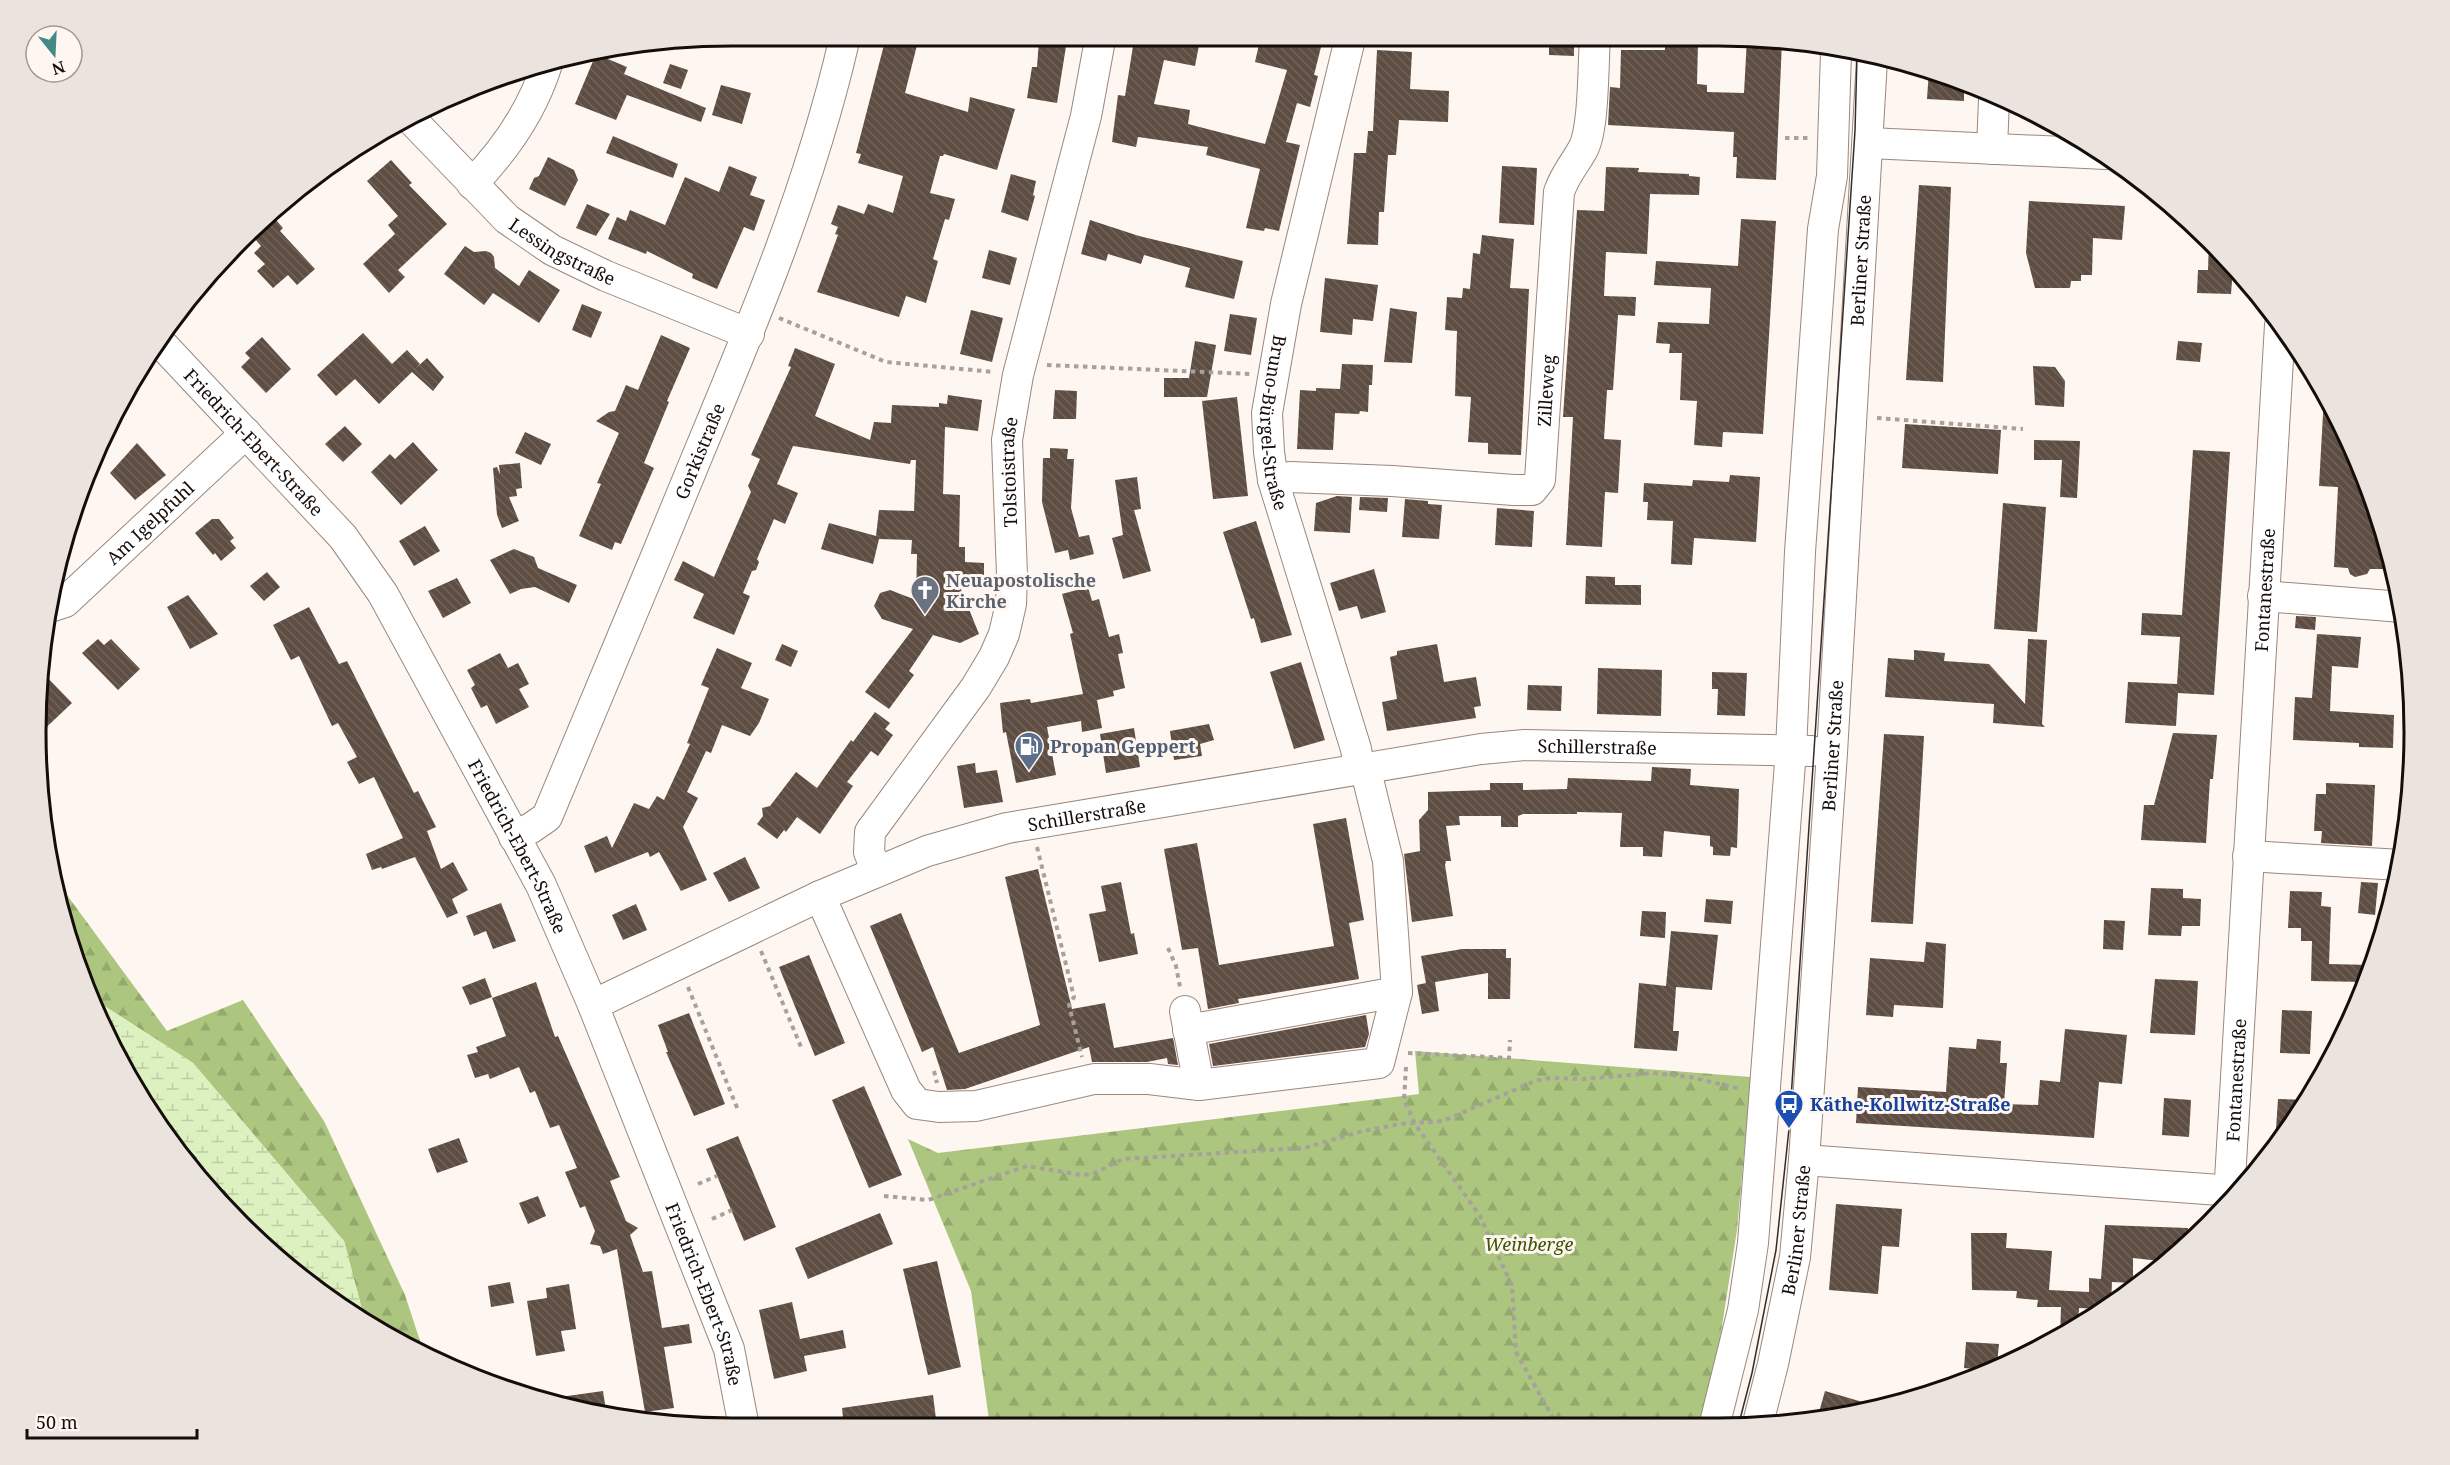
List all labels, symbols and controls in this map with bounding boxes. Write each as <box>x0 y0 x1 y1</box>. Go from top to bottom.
north arrow <box>24 24 84 84</box>
text: N <box>49 56 68 81</box>
street label: Berliner Straße <box>1845 194 1876 327</box>
street label: Lessingstraße <box>505 212 619 291</box>
street label: Bruno-Bürgel-Straße <box>1254 333 1294 513</box>
street label: Zilleweg <box>1532 354 1560 427</box>
street label: Friedrich-Ebert-Straße <box>179 363 329 521</box>
street label: Gorkistraße <box>669 399 730 503</box>
street label: Tolstoistraße <box>995 415 1023 528</box>
street label: Am Igelpfuhl <box>101 475 199 570</box>
street label: Fontanestraße <box>2249 528 2280 652</box>
place label: Neuapostolische Kirche <box>946 568 1096 613</box>
church icon: Neuapostolische Kirche <box>909 574 941 616</box>
street label: Berliner Straße <box>1816 679 1848 812</box>
fuel station icon: Propan Geppert <box>1013 730 1045 772</box>
street label: Schillerstraße <box>1537 733 1657 760</box>
place label: Propan Geppert <box>1050 734 1195 758</box>
street label: Friedrich-Ebert-Straße <box>463 755 573 937</box>
street label: Schillerstraße <box>1026 793 1148 836</box>
street label: Fontanestraße <box>2220 1018 2251 1143</box>
bus stop icon: Käthe-Kollwitz-Straße <box>1773 1088 1805 1130</box>
place label: Käthe-Kollwitz-Straße <box>1810 1092 2010 1116</box>
street label: Berliner Straße <box>1775 1164 1815 1298</box>
street label: Friedrich-Ebert-Straße <box>660 1199 748 1388</box>
park label: Weinberge <box>1485 1232 1574 1256</box>
scale bar <box>27 1402 196 1440</box>
text: 50 m <box>36 1410 78 1434</box>

